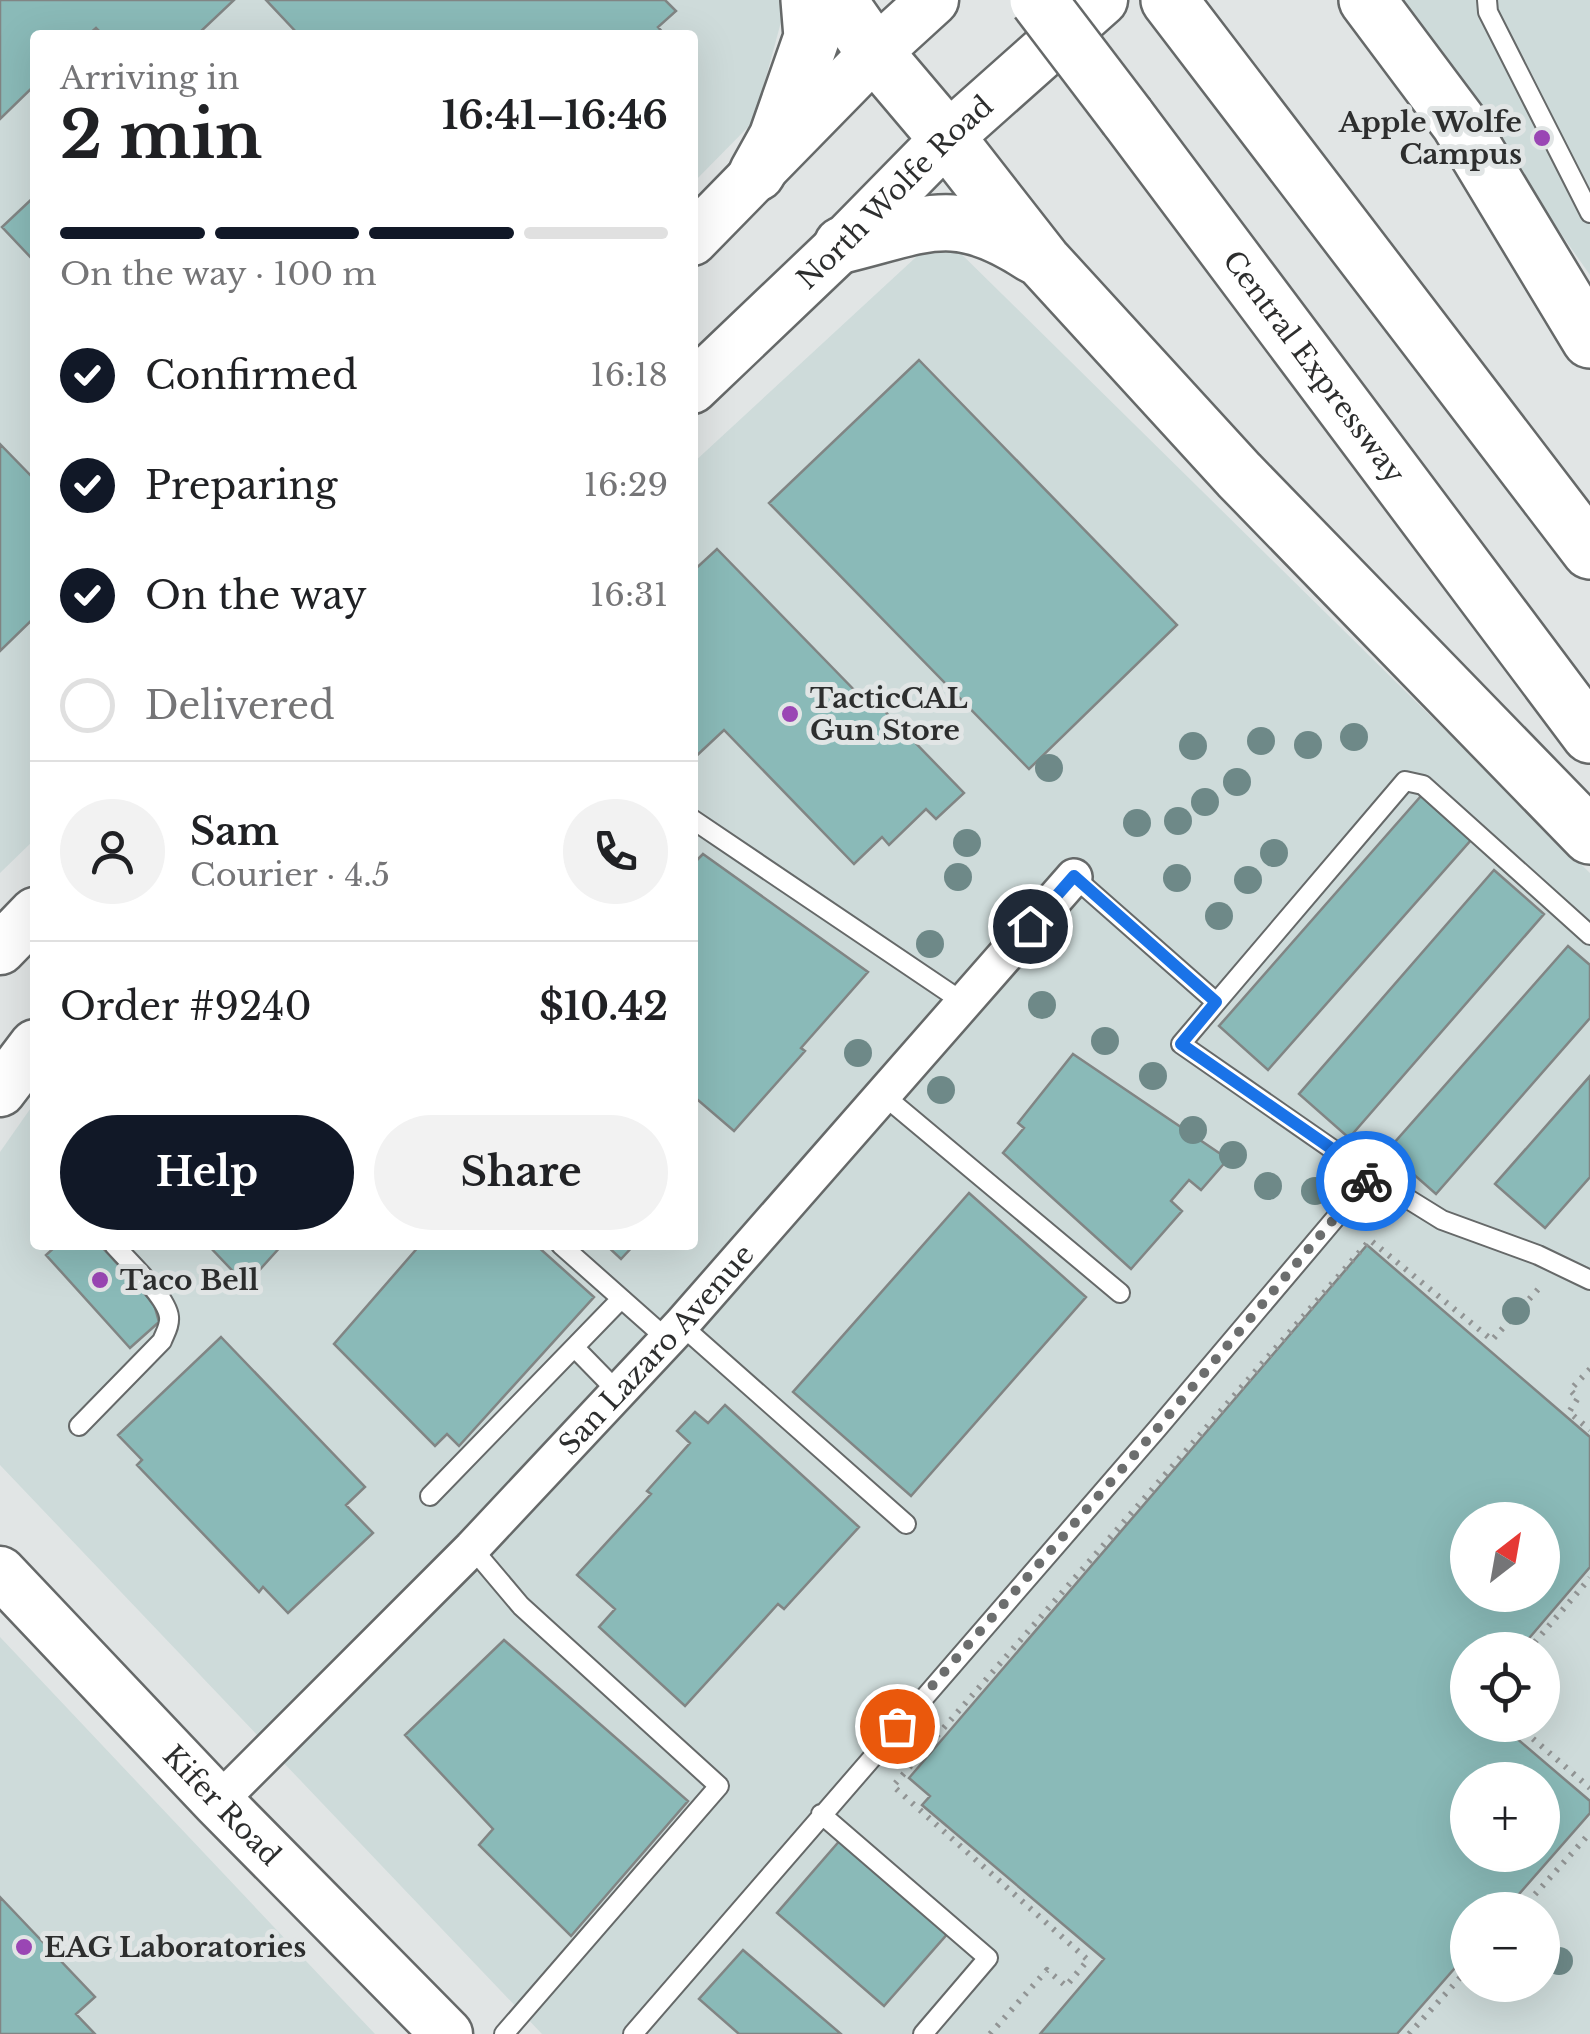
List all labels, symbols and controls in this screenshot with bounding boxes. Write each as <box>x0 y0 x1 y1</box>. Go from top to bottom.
text: Arriving in <box>60 58 239 98</box>
street label: North Wolfe Road <box>790 88 1000 296</box>
text: 16:41–16:46 <box>442 92 668 139</box>
text: 2 min <box>60 95 262 176</box>
place label: Apple Wolfe Campus <box>1338 105 1522 172</box>
marker: Apple Wolfe Campus <box>1531 127 1553 149</box>
street label: Central Expressway <box>1216 244 1413 490</box>
text: On the way · 100 m <box>60 254 377 294</box>
icon: check <box>60 348 115 403</box>
text: Confirmed <box>145 352 358 399</box>
text: 16:18 <box>590 355 668 395</box>
icon: check <box>60 458 115 513</box>
text: Preparing <box>145 462 337 509</box>
text: 16:29 <box>584 465 668 505</box>
icon: check <box>60 568 115 623</box>
text: On the way <box>145 572 367 619</box>
text: 16:31 <box>590 575 668 615</box>
place label: TacticCAL Gun Store <box>810 681 968 748</box>
text: Delivered <box>145 682 335 729</box>
marker: TacticCAL Gun Store <box>779 703 801 725</box>
button: person <box>60 799 165 904</box>
button: phone <box>563 799 668 904</box>
text: Sam <box>190 808 279 855</box>
text: Courier · 4.5 <box>190 855 390 895</box>
pin <box>988 884 1073 969</box>
icon: home <box>1003 899 1058 954</box>
text: Order #9240 <box>60 983 312 1030</box>
text: $10.42 <box>539 983 668 1030</box>
button: Help <box>60 1115 354 1230</box>
button: Share <box>374 1115 668 1230</box>
courier <box>1316 1131 1416 1231</box>
icon: bike <box>1339 1154 1394 1209</box>
street label: San Lazaro Avenue <box>551 1237 761 1462</box>
place label: Taco Bell <box>120 1263 259 1298</box>
marker: Taco Bell <box>89 1269 111 1291</box>
north arrow <box>1450 1502 1560 1612</box>
map controls <box>1450 1502 1560 2002</box>
button: locate <box>1450 1632 1560 1742</box>
pin <box>855 1684 940 1769</box>
icon: bag <box>870 1699 925 1754</box>
street label: Kifer Road <box>156 1738 288 1873</box>
button: + <box>1450 1762 1560 1872</box>
button: − <box>1450 1892 1560 2002</box>
place label: EAG Laboratories <box>44 1930 306 1965</box>
marker: EAG Laboratories <box>13 1936 35 1958</box>

